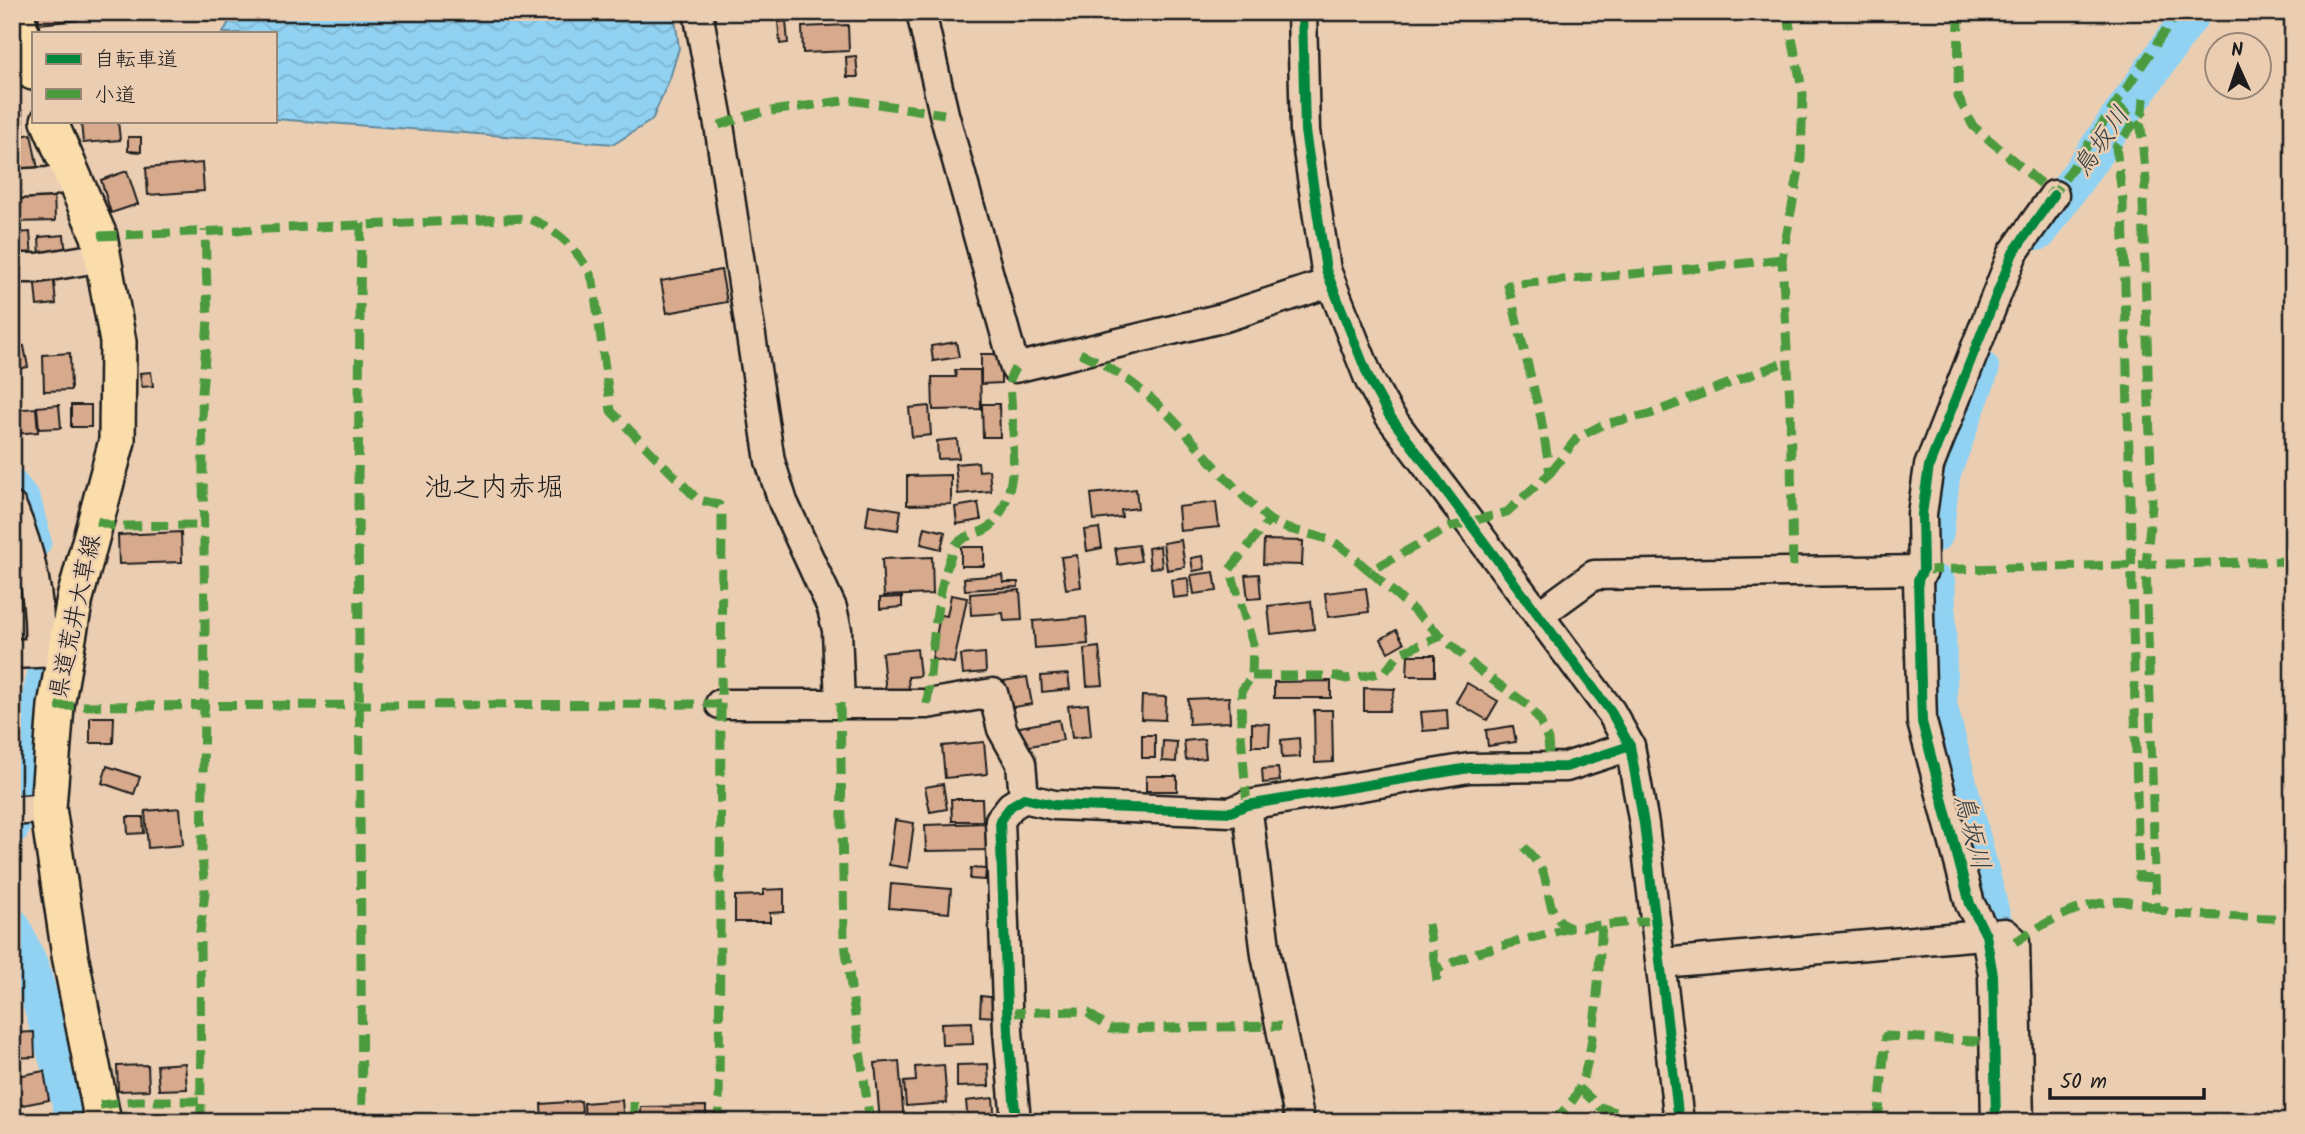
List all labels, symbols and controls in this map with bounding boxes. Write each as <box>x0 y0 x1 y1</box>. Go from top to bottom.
legend <box>32 32 276 122</box>
north arrow <box>2204 32 2274 102</box>
text: N <box>2230 36 2244 66</box>
text: 自転車道 <box>94 44 178 77</box>
text: 小道 <box>94 80 136 113</box>
water label: 鳥坂川 <box>2062 98 2142 186</box>
district label: 池之内赤堀 <box>424 466 564 511</box>
street label: 県道荒井大草線 <box>39 531 113 703</box>
water label: 鳥坂川 <box>1941 789 2001 875</box>
scale bar <box>2050 1057 2204 1101</box>
text: 50 m <box>2060 1066 2107 1099</box>

